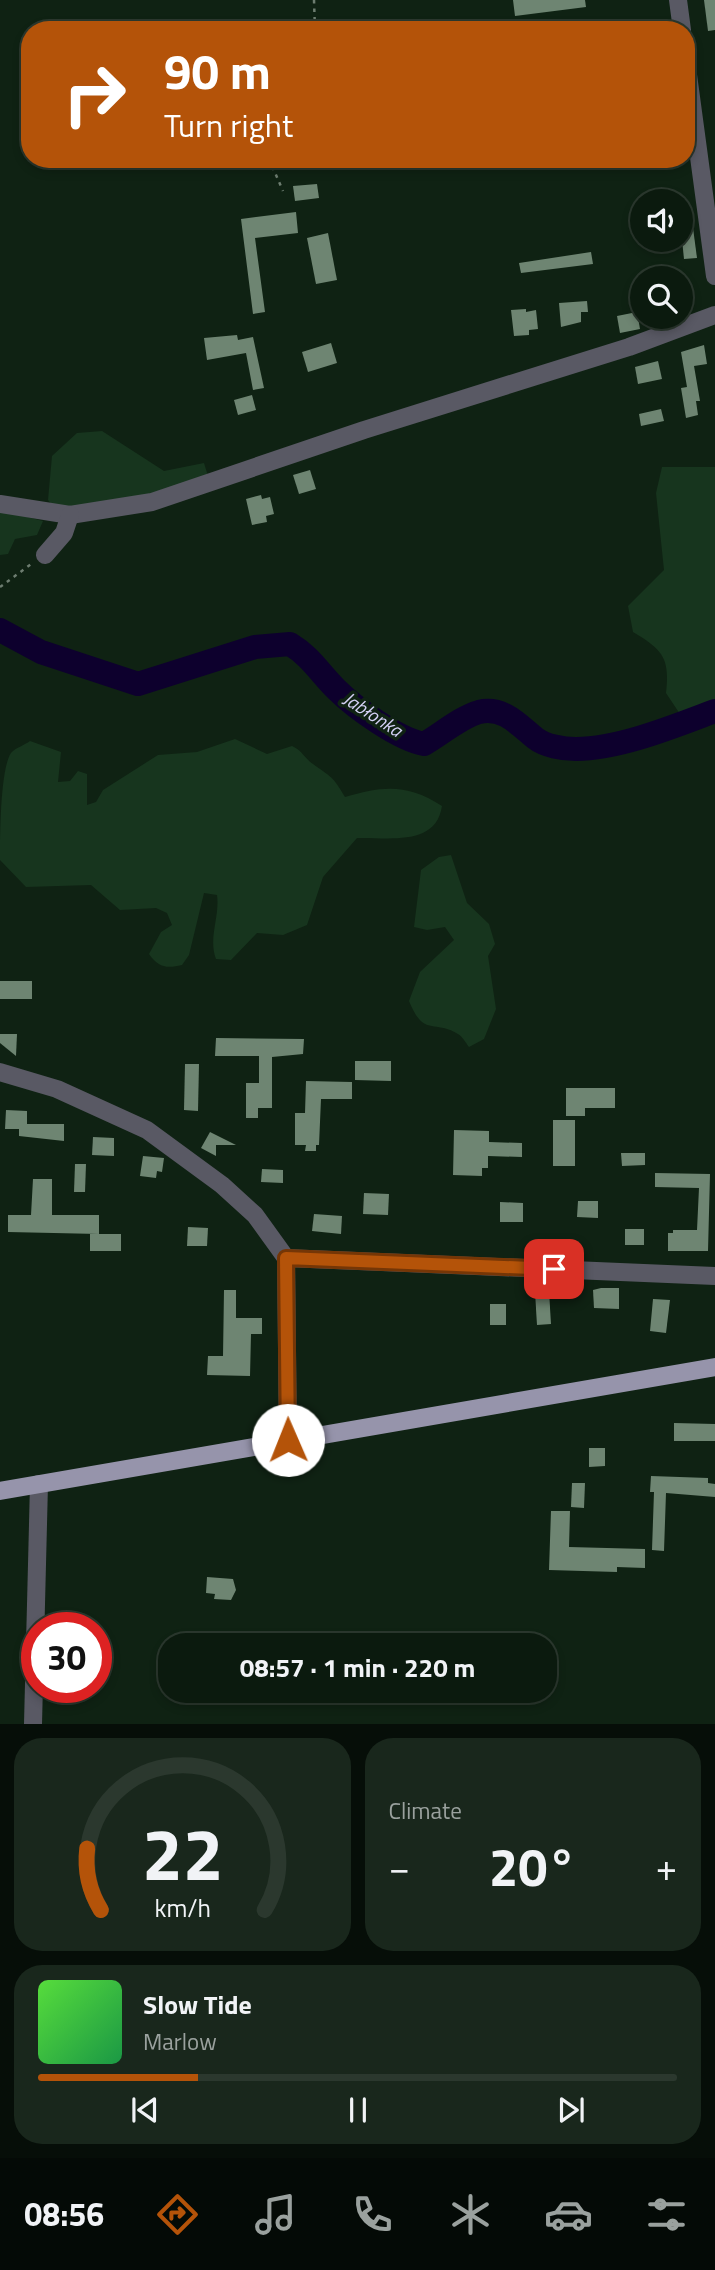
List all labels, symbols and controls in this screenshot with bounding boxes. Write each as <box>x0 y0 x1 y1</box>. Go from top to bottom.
text: 90 m <box>164 33 271 108</box>
icon: right <box>49 49 140 140</box>
text: Turn right <box>164 101 293 149</box>
map controls <box>630 189 693 329</box>
button: sound <box>630 189 693 252</box>
button: search <box>630 266 693 329</box>
water label: Jabłonka <box>338 684 410 744</box>
pin <box>524 1239 584 1299</box>
icon: arrive <box>535 1250 573 1288</box>
position arrow <box>251 1403 325 1477</box>
speed limit sign: 30 <box>21 1612 112 1703</box>
text: 08:57 · 1 min · 220 m <box>240 1648 475 1687</box>
text: Climate <box>389 1793 462 1828</box>
text: 22 <box>141 1799 223 1909</box>
text: 20° <box>489 1827 576 1906</box>
text: − <box>389 1838 410 1896</box>
text: + <box>656 1838 677 1896</box>
text: km/h <box>154 1889 211 1927</box>
text: Slow Tide <box>143 1985 252 2024</box>
text: Marlow <box>143 2024 217 2059</box>
icon: previous <box>126 2091 164 2129</box>
icon: pause <box>339 2091 377 2129</box>
icon: next <box>552 2091 590 2129</box>
text: 08:56 <box>24 2190 104 2238</box>
icon: directions <box>153 2190 202 2239</box>
icon: music <box>251 2190 300 2239</box>
icon: phone <box>348 2190 397 2239</box>
icon: climate <box>446 2190 495 2239</box>
icon: car <box>544 2190 593 2239</box>
icon: filters <box>642 2190 691 2239</box>

